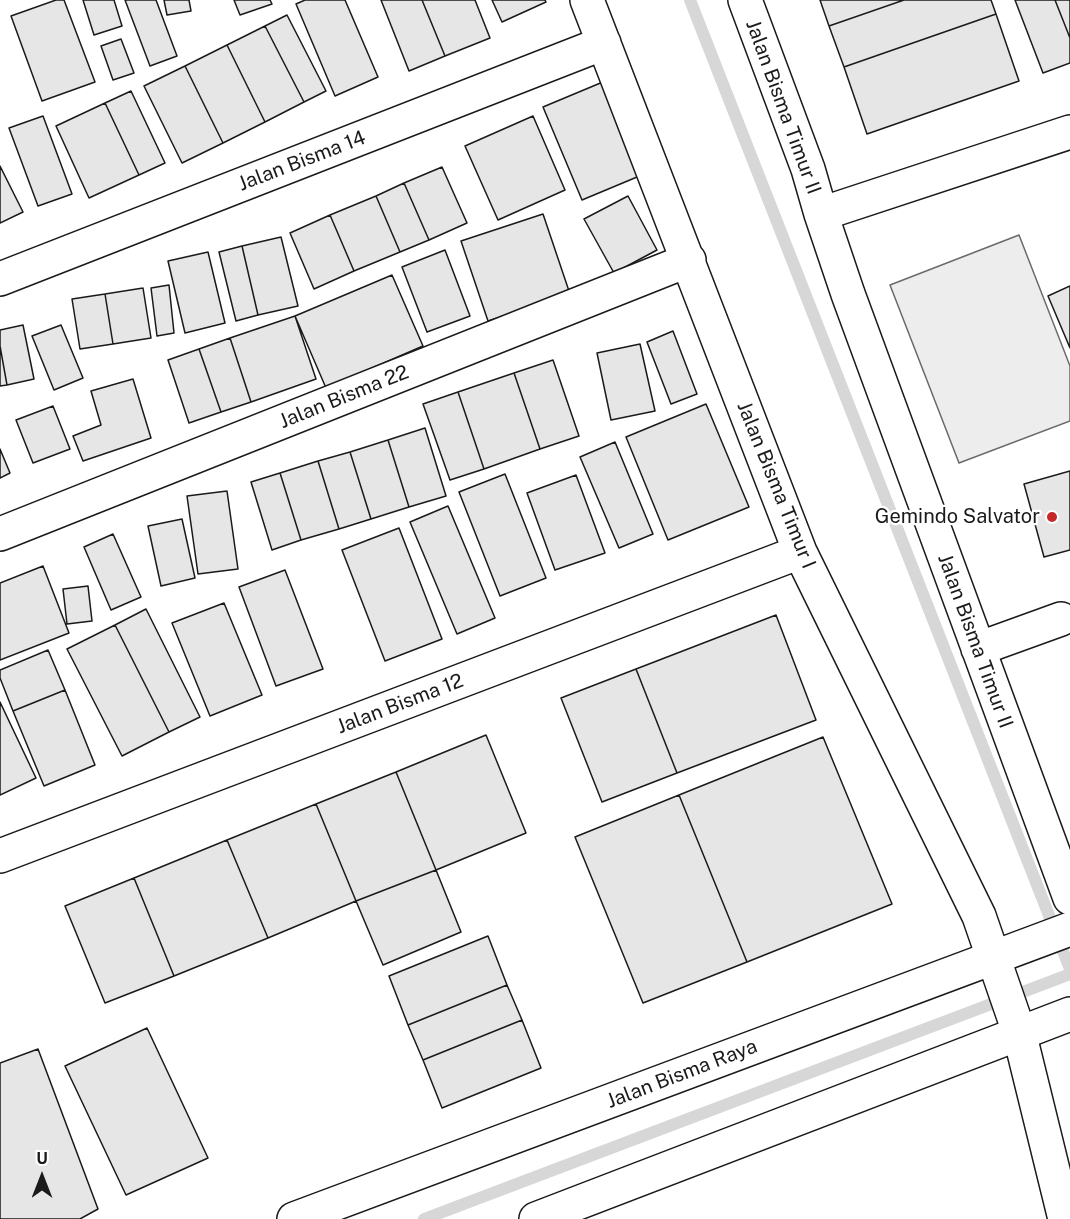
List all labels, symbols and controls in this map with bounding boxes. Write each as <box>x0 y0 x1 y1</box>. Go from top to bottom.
street label: Jalan Bisma Timur II <box>740 16 826 198</box>
street label: Jalan Bisma 14 <box>235 126 369 196</box>
street label: Jalan Bisma 22 <box>276 360 412 434</box>
street label: Jalan Bisma Timur I <box>731 398 821 572</box>
place label: Gemindo Salvator <box>875 505 1040 529</box>
marker: Gemindo Salvator <box>1045 510 1059 524</box>
street label: Jalan Bisma Timur II <box>932 550 1018 732</box>
street label: Jalan Bisma 12 <box>333 669 467 739</box>
street label: Jalan Bisma Raya <box>603 1034 761 1114</box>
north arrow <box>12 1147 72 1207</box>
text: U <box>36 1149 48 1168</box>

